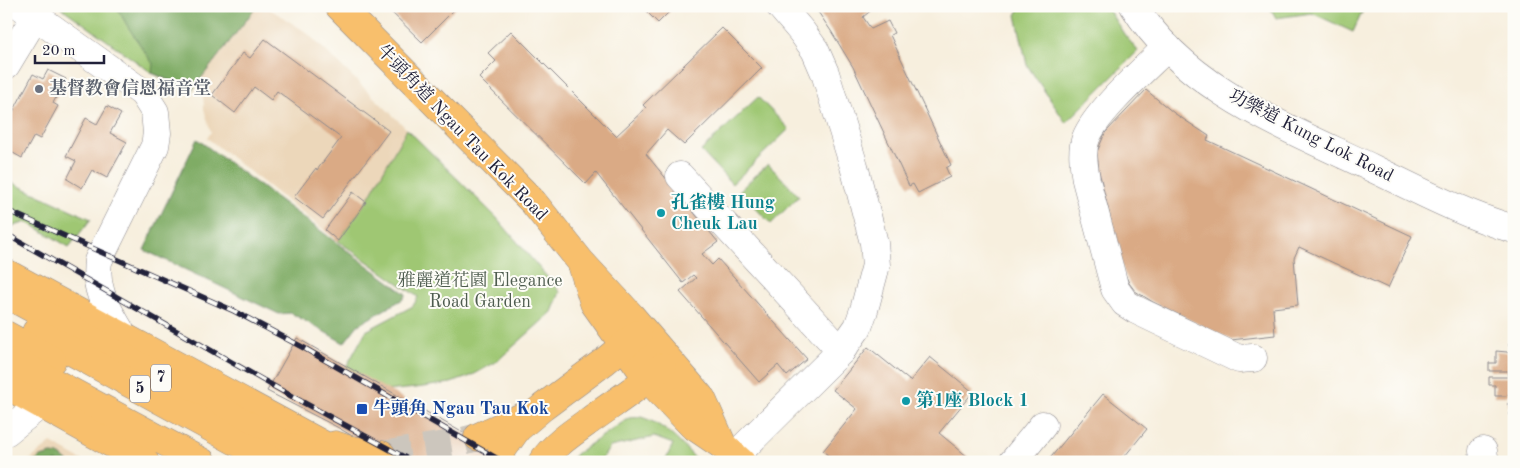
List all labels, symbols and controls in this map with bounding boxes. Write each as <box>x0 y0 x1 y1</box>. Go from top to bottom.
scale bar <box>35 32 104 64</box>
street label: 牛頭角道 Ngau Tau Kok Road <box>373 40 552 224</box>
text: 20 m <box>42 44 76 59</box>
place label: 基督教會信恩福音堂 <box>49 78 211 98</box>
marker: 基督教會信恩福音堂 <box>33 83 45 95</box>
street label: 功樂道 Kung Lok Road <box>1226 85 1397 185</box>
place label: 孔雀樓 Hung Cheuk Lau <box>671 192 775 233</box>
marker: 孔雀樓 Hung Cheuk Lau <box>655 207 667 219</box>
park label: 雅麗道花園 Elegance Road Garden <box>397 270 563 311</box>
road number: 7 <box>151 364 171 392</box>
road number: 5 <box>130 376 150 402</box>
place label: 第1座 Block 1 <box>916 390 1029 410</box>
marker: 第1座 Block 1 <box>900 395 912 407</box>
place label: 牛頭角 Ngau Tau Kok <box>373 398 549 418</box>
marker: 牛頭角 Ngau Tau Kok <box>355 402 369 416</box>

